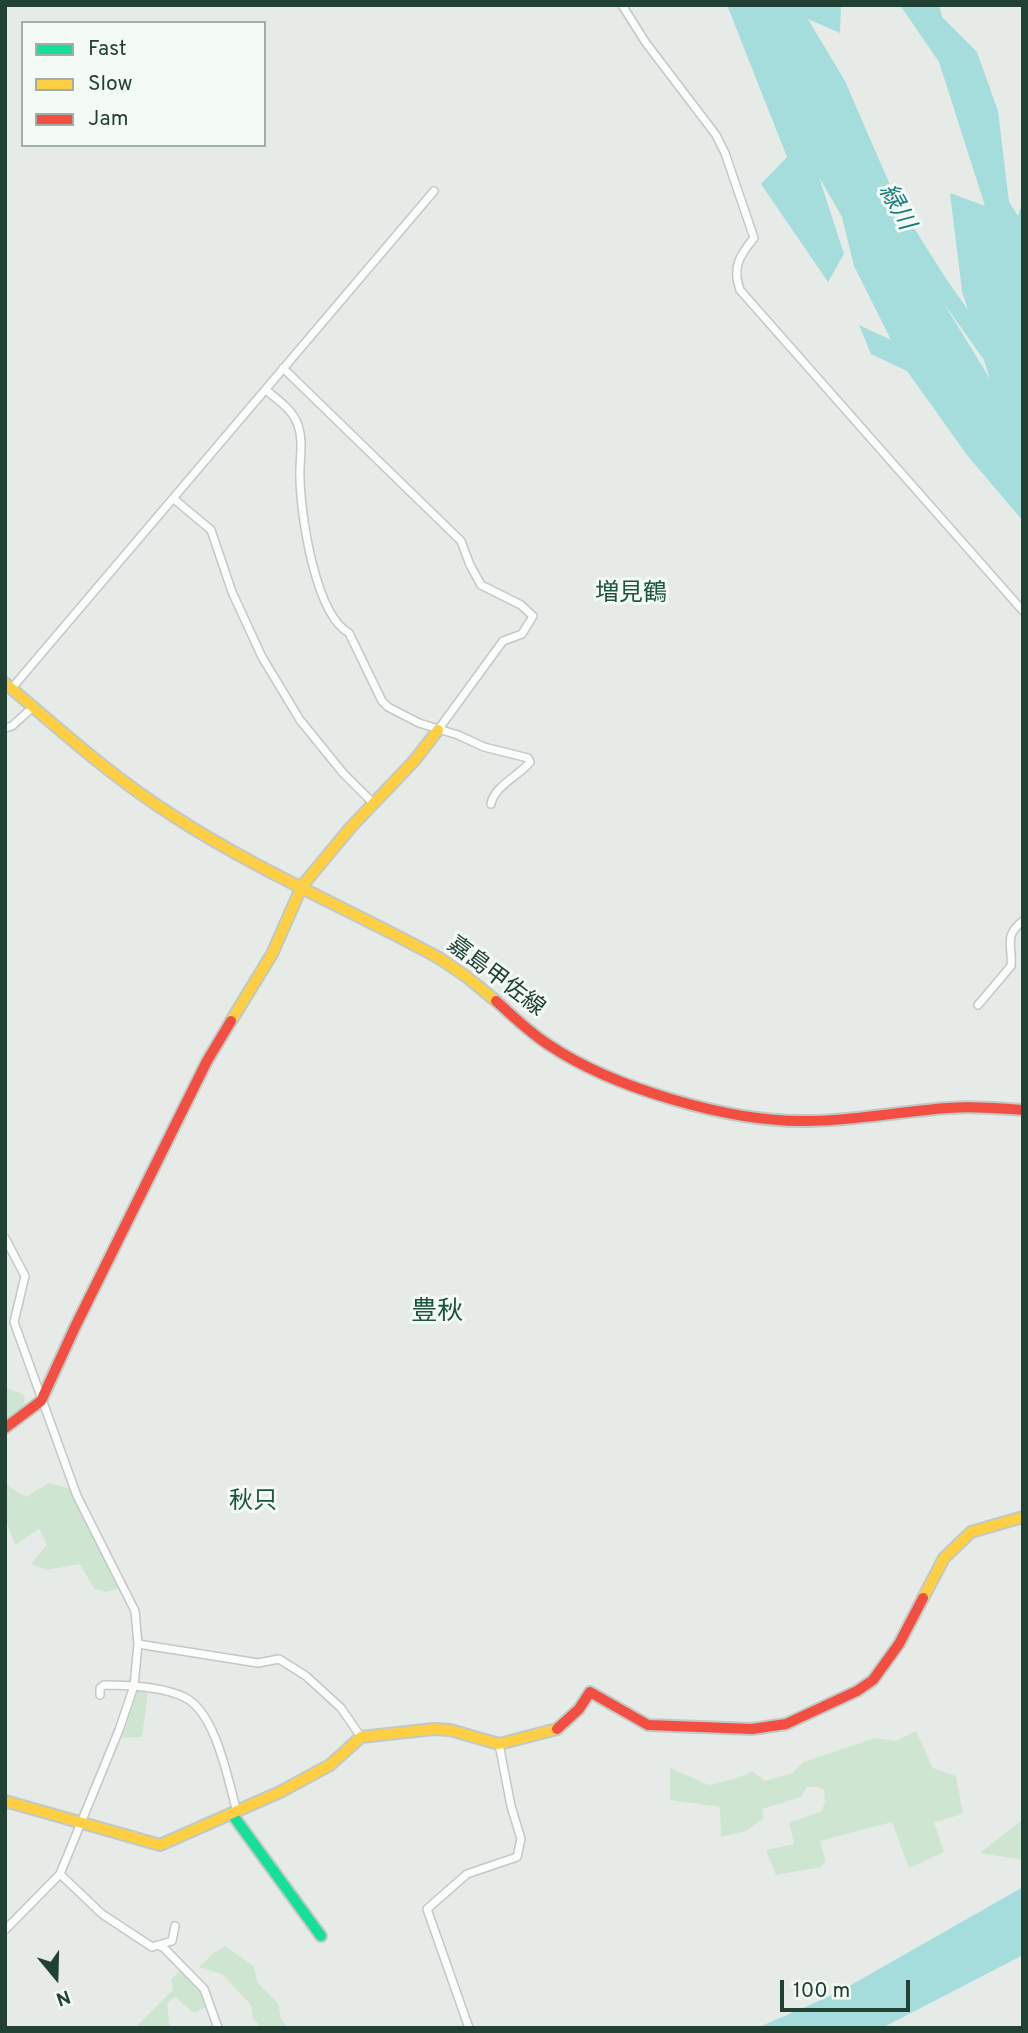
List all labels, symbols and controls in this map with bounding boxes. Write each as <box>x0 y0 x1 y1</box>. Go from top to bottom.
legend <box>21 21 266 147</box>
text: Fast <box>88 36 127 63</box>
text: Slow <box>88 71 133 98</box>
text: Jam <box>88 106 129 133</box>
water label: 緑川 <box>871 180 919 236</box>
district label: 増見鶴 <box>595 581 667 609</box>
street label: 嘉島甲佐線 <box>441 932 549 1024</box>
district label: 豊秋 <box>411 1298 463 1330</box>
district label: 秋只 <box>229 1489 277 1517</box>
north arrow <box>21 1942 91 2012</box>
scale bar <box>783 1966 912 2010</box>
text: 100 m <box>793 1978 850 2005</box>
text: N <box>52 1983 73 2010</box>

